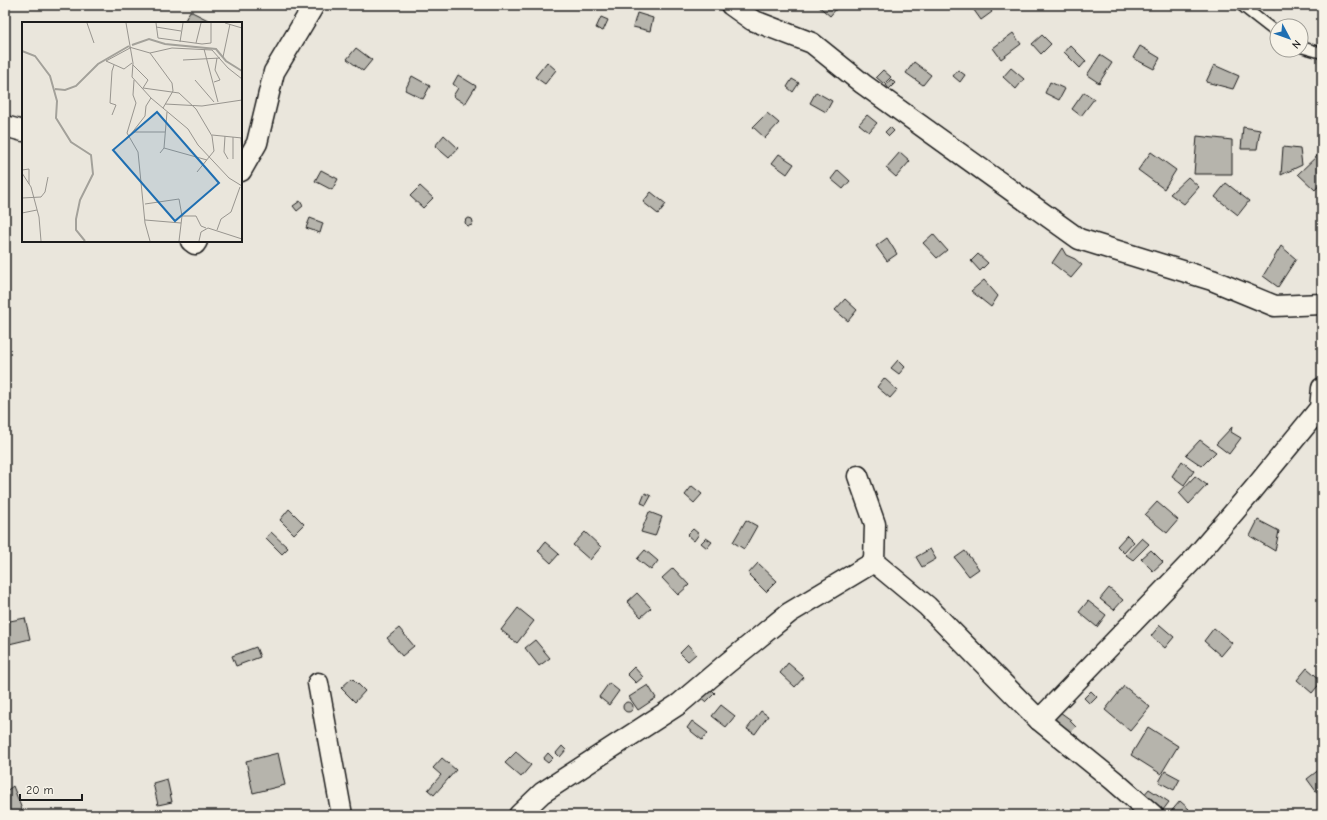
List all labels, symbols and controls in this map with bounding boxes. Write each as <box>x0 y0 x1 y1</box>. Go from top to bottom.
north arrow <box>1269 18 1309 58</box>
inset map <box>22 22 242 242</box>
text: N <box>1289 37 1303 51</box>
scale bar <box>20 776 82 802</box>
text: 20 m <box>26 783 54 797</box>

